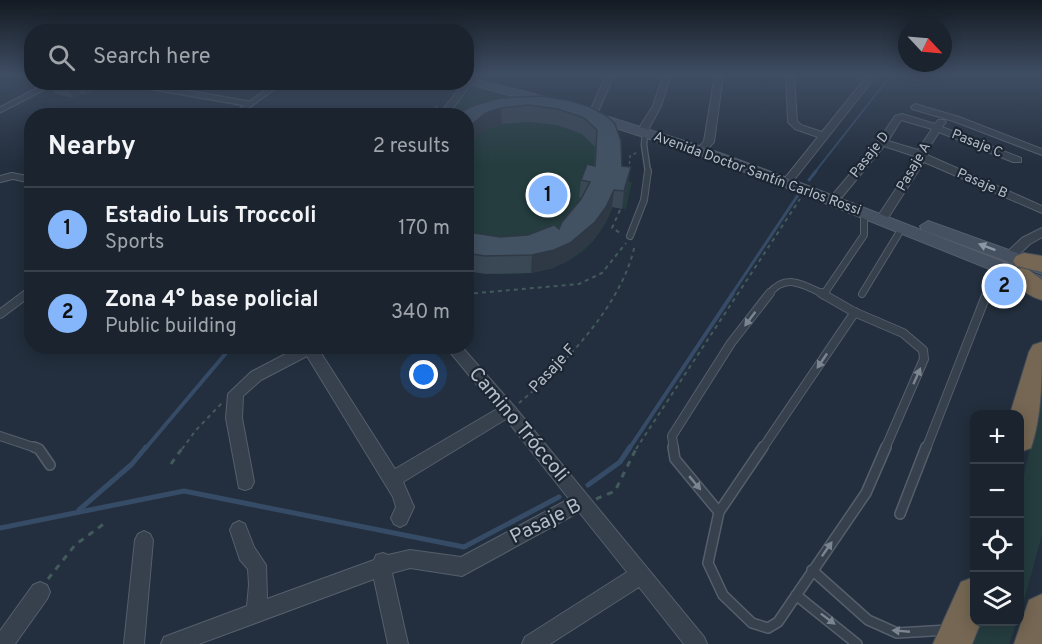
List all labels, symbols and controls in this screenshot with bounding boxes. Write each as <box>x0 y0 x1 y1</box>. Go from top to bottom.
north arrow <box>898 18 952 72</box>
search box <box>24 24 474 90</box>
icon: search <box>45 41 78 74</box>
text: Search here <box>93 44 211 71</box>
street label: Pasaje C <box>949 126 1005 162</box>
street label: Avenida Doctor Santín Carlos Rossi <box>651 128 863 220</box>
street label: Pasaje D <box>847 128 893 182</box>
text: Nearby <box>48 131 136 164</box>
text: 2 results <box>373 134 450 160</box>
street label: Pasaje A <box>893 140 935 194</box>
street label: Pasaje B <box>954 165 1010 203</box>
pin: 1 <box>528 172 568 218</box>
text: Estadio Luis Troccoli <box>105 203 317 230</box>
text: 1 <box>64 216 72 242</box>
text: 170 m <box>398 216 450 242</box>
text: Sports <box>105 230 165 256</box>
one-way arrow <box>978 242 996 252</box>
pin: 2 <box>984 264 1024 308</box>
text: Zona 4° base policial <box>105 287 319 314</box>
text: 2 <box>61 300 74 326</box>
text: 340 m <box>391 300 450 326</box>
one-way arrow <box>743 311 756 327</box>
text: Public building <box>105 314 237 340</box>
street label: Pasaje F <box>525 340 581 398</box>
one-way arrow <box>816 352 828 368</box>
your location <box>409 360 438 389</box>
street label: Camino Tróccoli <box>462 362 574 488</box>
one-way arrow <box>912 367 922 385</box>
map controls <box>970 410 1024 626</box>
button: + <box>970 410 1024 464</box>
button: − <box>970 464 1024 518</box>
one-way arrow <box>688 475 701 490</box>
street label: Pasaje B <box>506 493 586 551</box>
button: locate <box>970 518 1024 572</box>
one-way arrow <box>821 541 833 557</box>
button: layers <box>970 572 1024 626</box>
one-way arrow <box>820 612 835 624</box>
one-way arrow <box>891 626 910 636</box>

